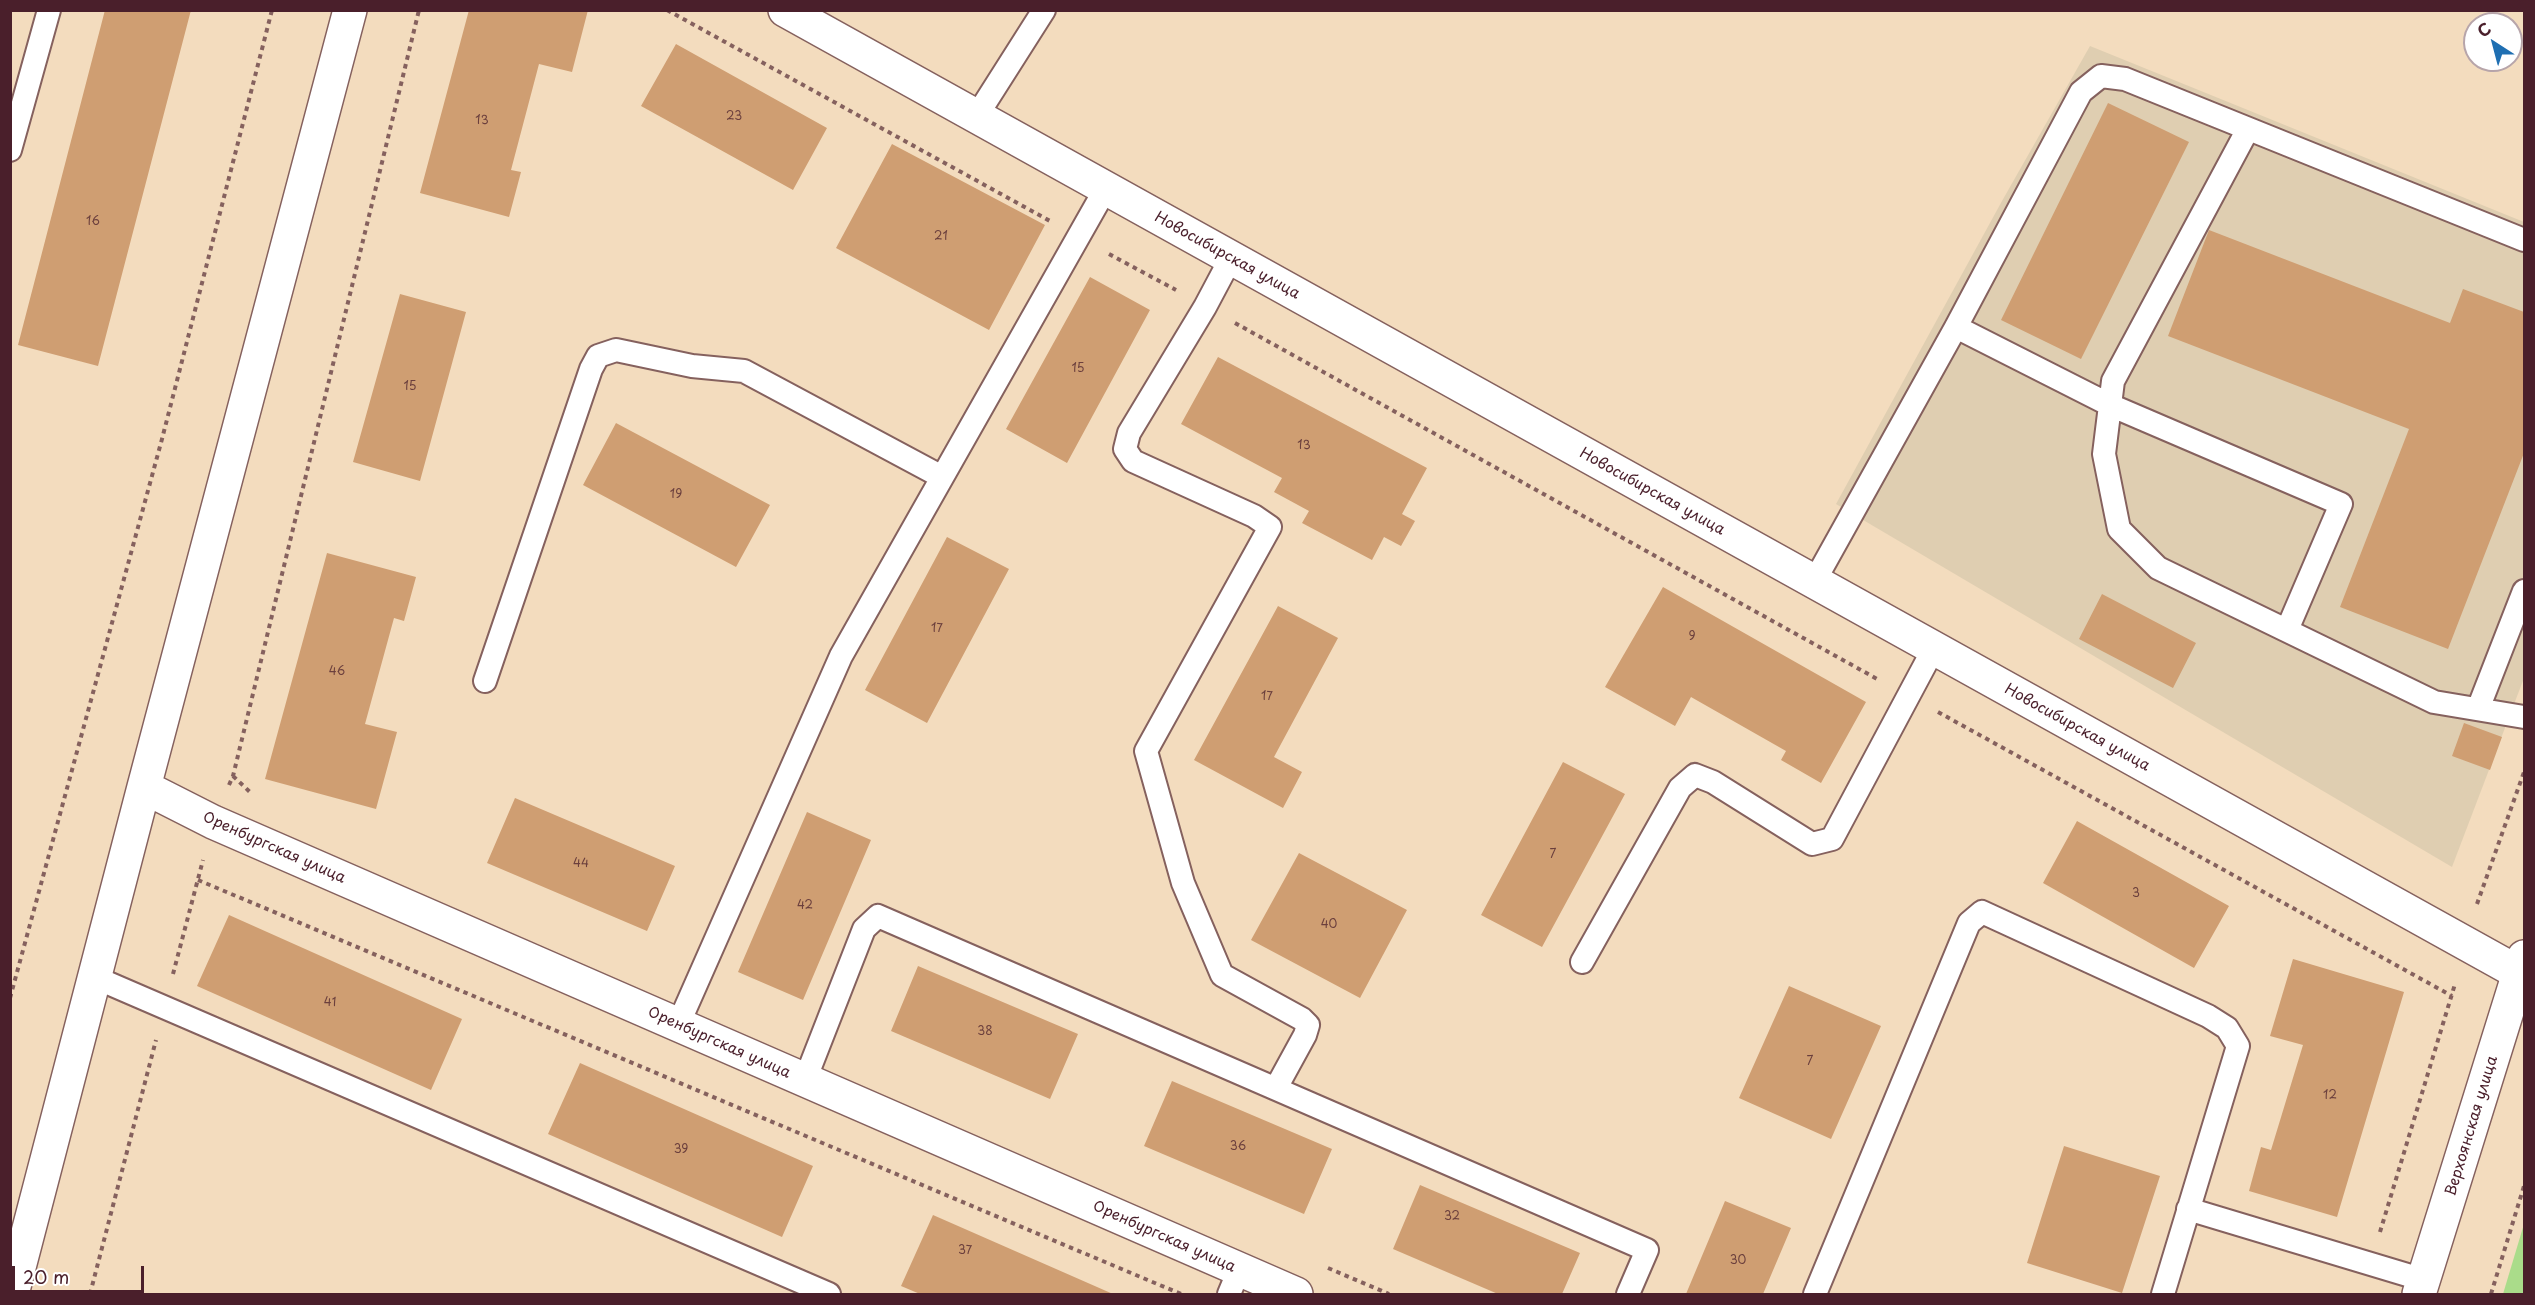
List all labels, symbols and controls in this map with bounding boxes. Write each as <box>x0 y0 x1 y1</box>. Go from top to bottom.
north arrow <box>2463 12 2523 72</box>
text: С <box>2472 16 2496 42</box>
house number: 23 <box>726 110 742 124</box>
house number: 13 <box>475 114 489 128</box>
street label: Новосибирская улица <box>1151 209 1303 303</box>
house number: 16 <box>86 215 100 229</box>
house number: 21 <box>934 230 948 244</box>
house number: 15 <box>1071 362 1085 376</box>
house number: 15 <box>403 380 417 394</box>
house number: 13 <box>1297 439 1311 453</box>
street label: Новосибирская улица <box>1576 445 1728 539</box>
house number: 19 <box>670 488 682 502</box>
house number: 17 <box>931 622 943 636</box>
house number: 9 <box>1688 630 1696 644</box>
house number: 46 <box>329 665 345 679</box>
street label: Новосибирская улица <box>2001 681 2153 775</box>
house number: 17 <box>1261 690 1273 704</box>
street label: Оренбургская улица <box>200 808 348 888</box>
house number: 7 <box>1550 848 1556 862</box>
house number: 44 <box>573 857 589 871</box>
house number: 3 <box>2132 887 2140 901</box>
house number: 42 <box>797 899 813 913</box>
house number: 40 <box>1321 918 1337 932</box>
house number: 41 <box>324 996 336 1010</box>
street label: Оренбургская улица <box>645 1003 793 1083</box>
house number: 38 <box>977 1025 993 1039</box>
street label: Верхоянская улица <box>2442 1054 2502 1198</box>
house number: 7 <box>1807 1055 1813 1069</box>
house number: 12 <box>2323 1089 2337 1103</box>
house number: 36 <box>1230 1140 1246 1154</box>
house number: 39 <box>674 1143 688 1157</box>
street label: Оренбургская улица <box>1090 1197 1238 1277</box>
house number: 32 <box>1444 1210 1460 1224</box>
house number: 37 <box>958 1244 972 1258</box>
scale bar <box>15 1254 147 1292</box>
house number: 30 <box>1730 1254 1746 1268</box>
text: 20 m <box>23 1263 69 1290</box>

